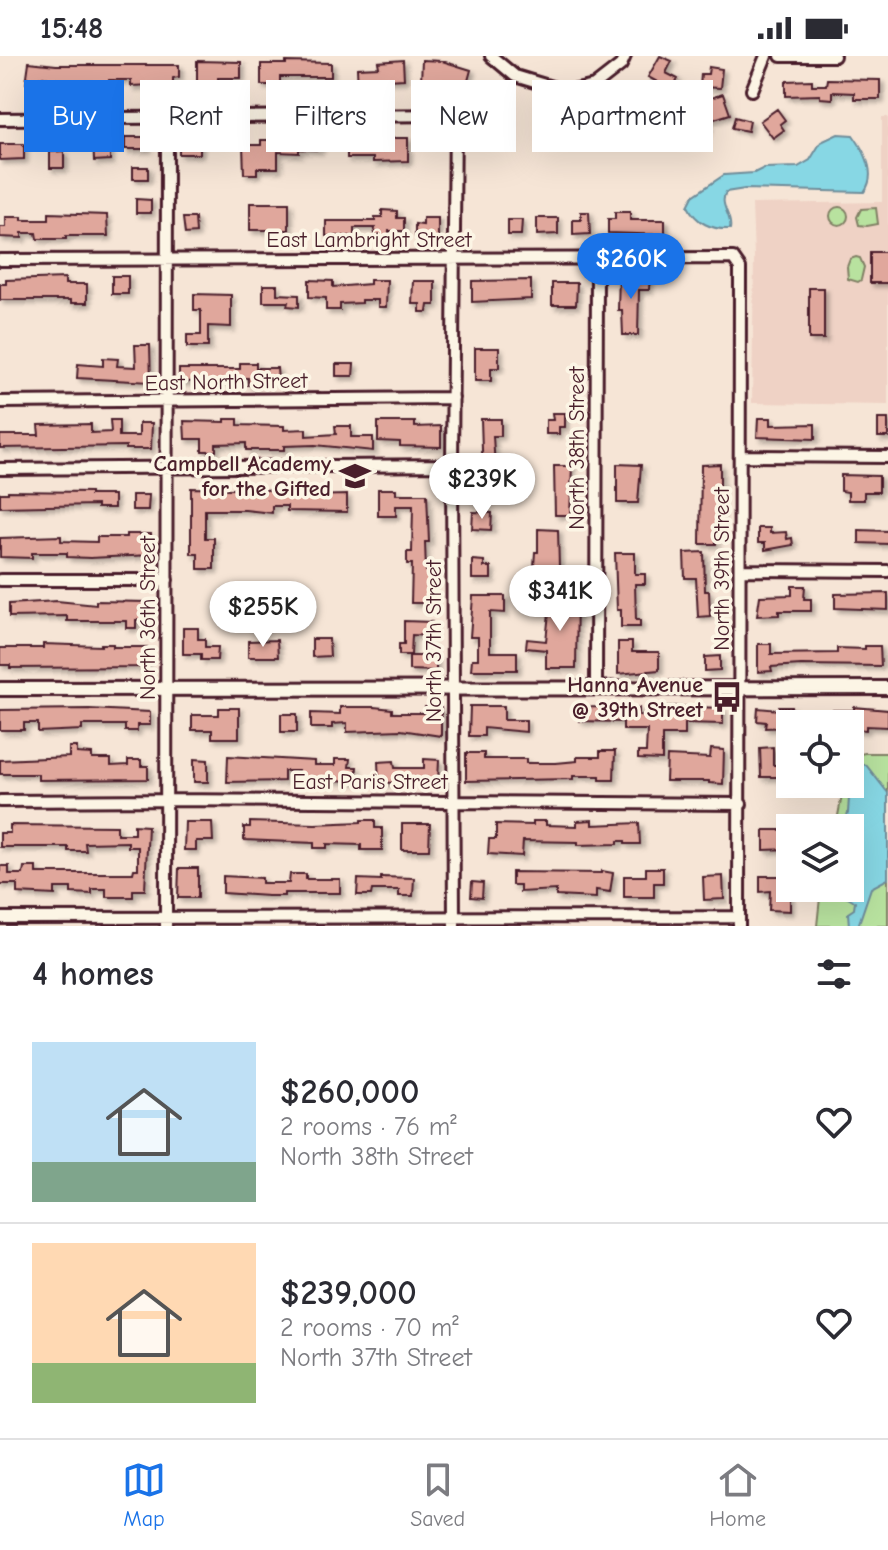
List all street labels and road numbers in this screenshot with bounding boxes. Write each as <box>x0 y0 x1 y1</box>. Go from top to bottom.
street label: East Lambright Street <box>266 227 472 253</box>
street label: North 38th Street <box>564 366 590 530</box>
street label: East North Street <box>144 368 308 396</box>
street label: North 39th Street <box>709 486 735 651</box>
street label: North 36th Street <box>135 535 161 700</box>
street label: North 37th Street <box>421 559 447 722</box>
street label: East Paris Street <box>292 769 448 795</box>

